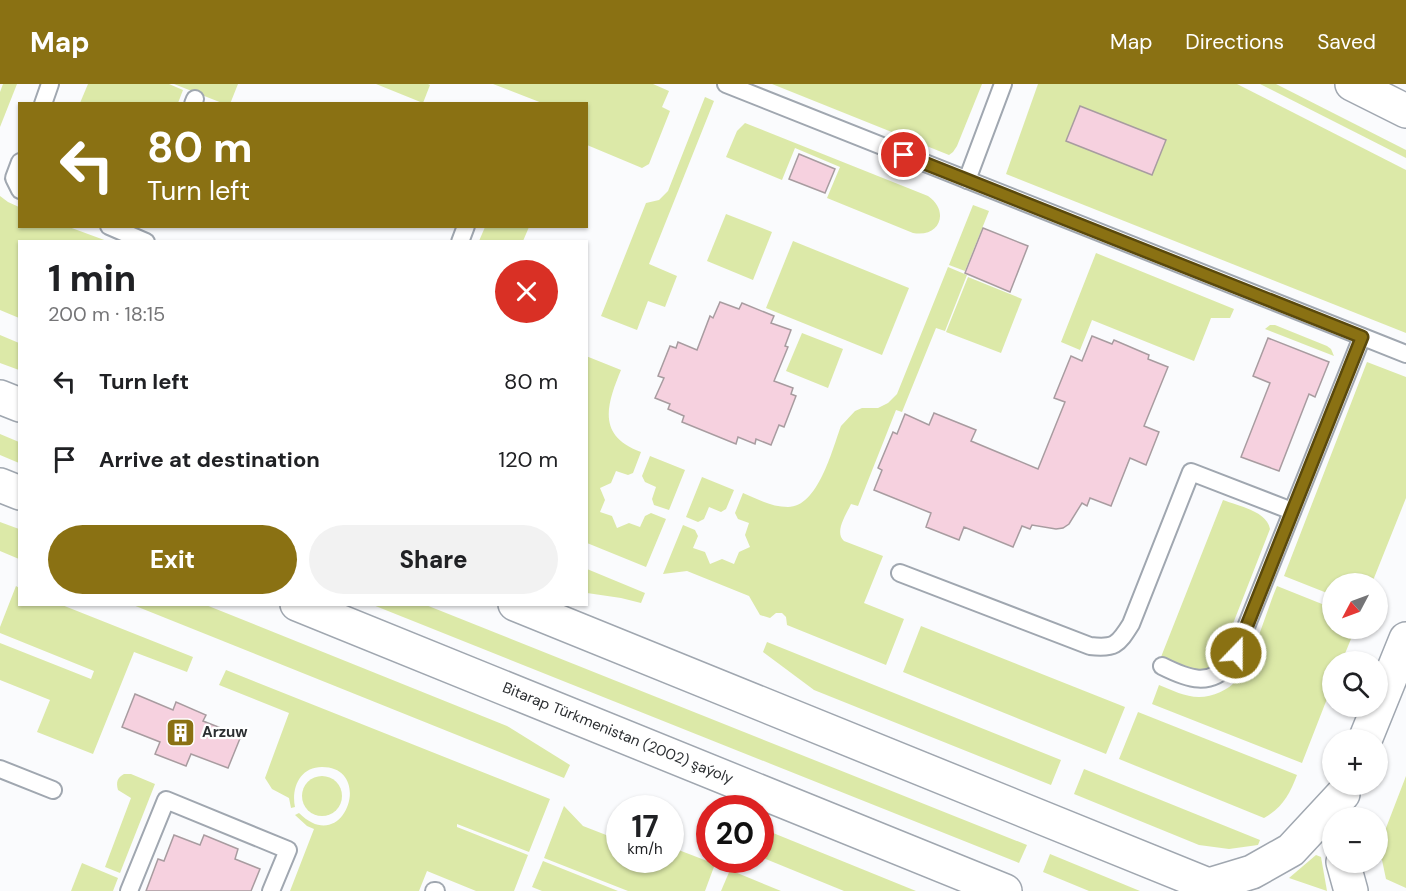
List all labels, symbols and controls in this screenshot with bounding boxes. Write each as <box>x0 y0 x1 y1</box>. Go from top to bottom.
text: Map <box>30 24 90 61</box>
text: Map <box>1110 28 1152 56</box>
text: Directions <box>1185 28 1284 56</box>
text: Saved <box>1317 28 1376 56</box>
text: 80 m <box>147 120 253 175</box>
icon: left <box>48 126 126 204</box>
pin <box>878 129 929 180</box>
icon: arrive <box>887 138 920 171</box>
text: Turn left <box>147 173 250 208</box>
text: 1 min <box>48 255 136 302</box>
button: close <box>495 260 558 323</box>
text: 200 m · 18:15 <box>48 301 165 327</box>
icon: left <box>48 365 81 398</box>
text: Turn left <box>99 367 189 396</box>
text: 80 m <box>504 367 558 396</box>
icon: arrive <box>48 443 81 476</box>
text: Arrive at destination <box>99 445 320 474</box>
text: 120 m <box>498 445 558 474</box>
button: Exit <box>48 525 297 594</box>
button: Share <box>309 525 558 594</box>
north arrow <box>1322 573 1388 639</box>
map controls <box>1322 573 1388 873</box>
position arrow <box>1204 621 1268 685</box>
button: search <box>1322 651 1388 717</box>
street label: Bitarap Türkmenistan (2002) şaýoly <box>500 677 737 789</box>
building icon: Arzuw <box>165 716 197 748</box>
place label: Arzuw <box>202 722 248 742</box>
button: + <box>1322 729 1388 795</box>
speed limit sign: 20 <box>696 795 774 873</box>
text: 17 <box>631 807 659 846</box>
button: − <box>1322 807 1388 873</box>
text: km/h <box>627 839 663 859</box>

